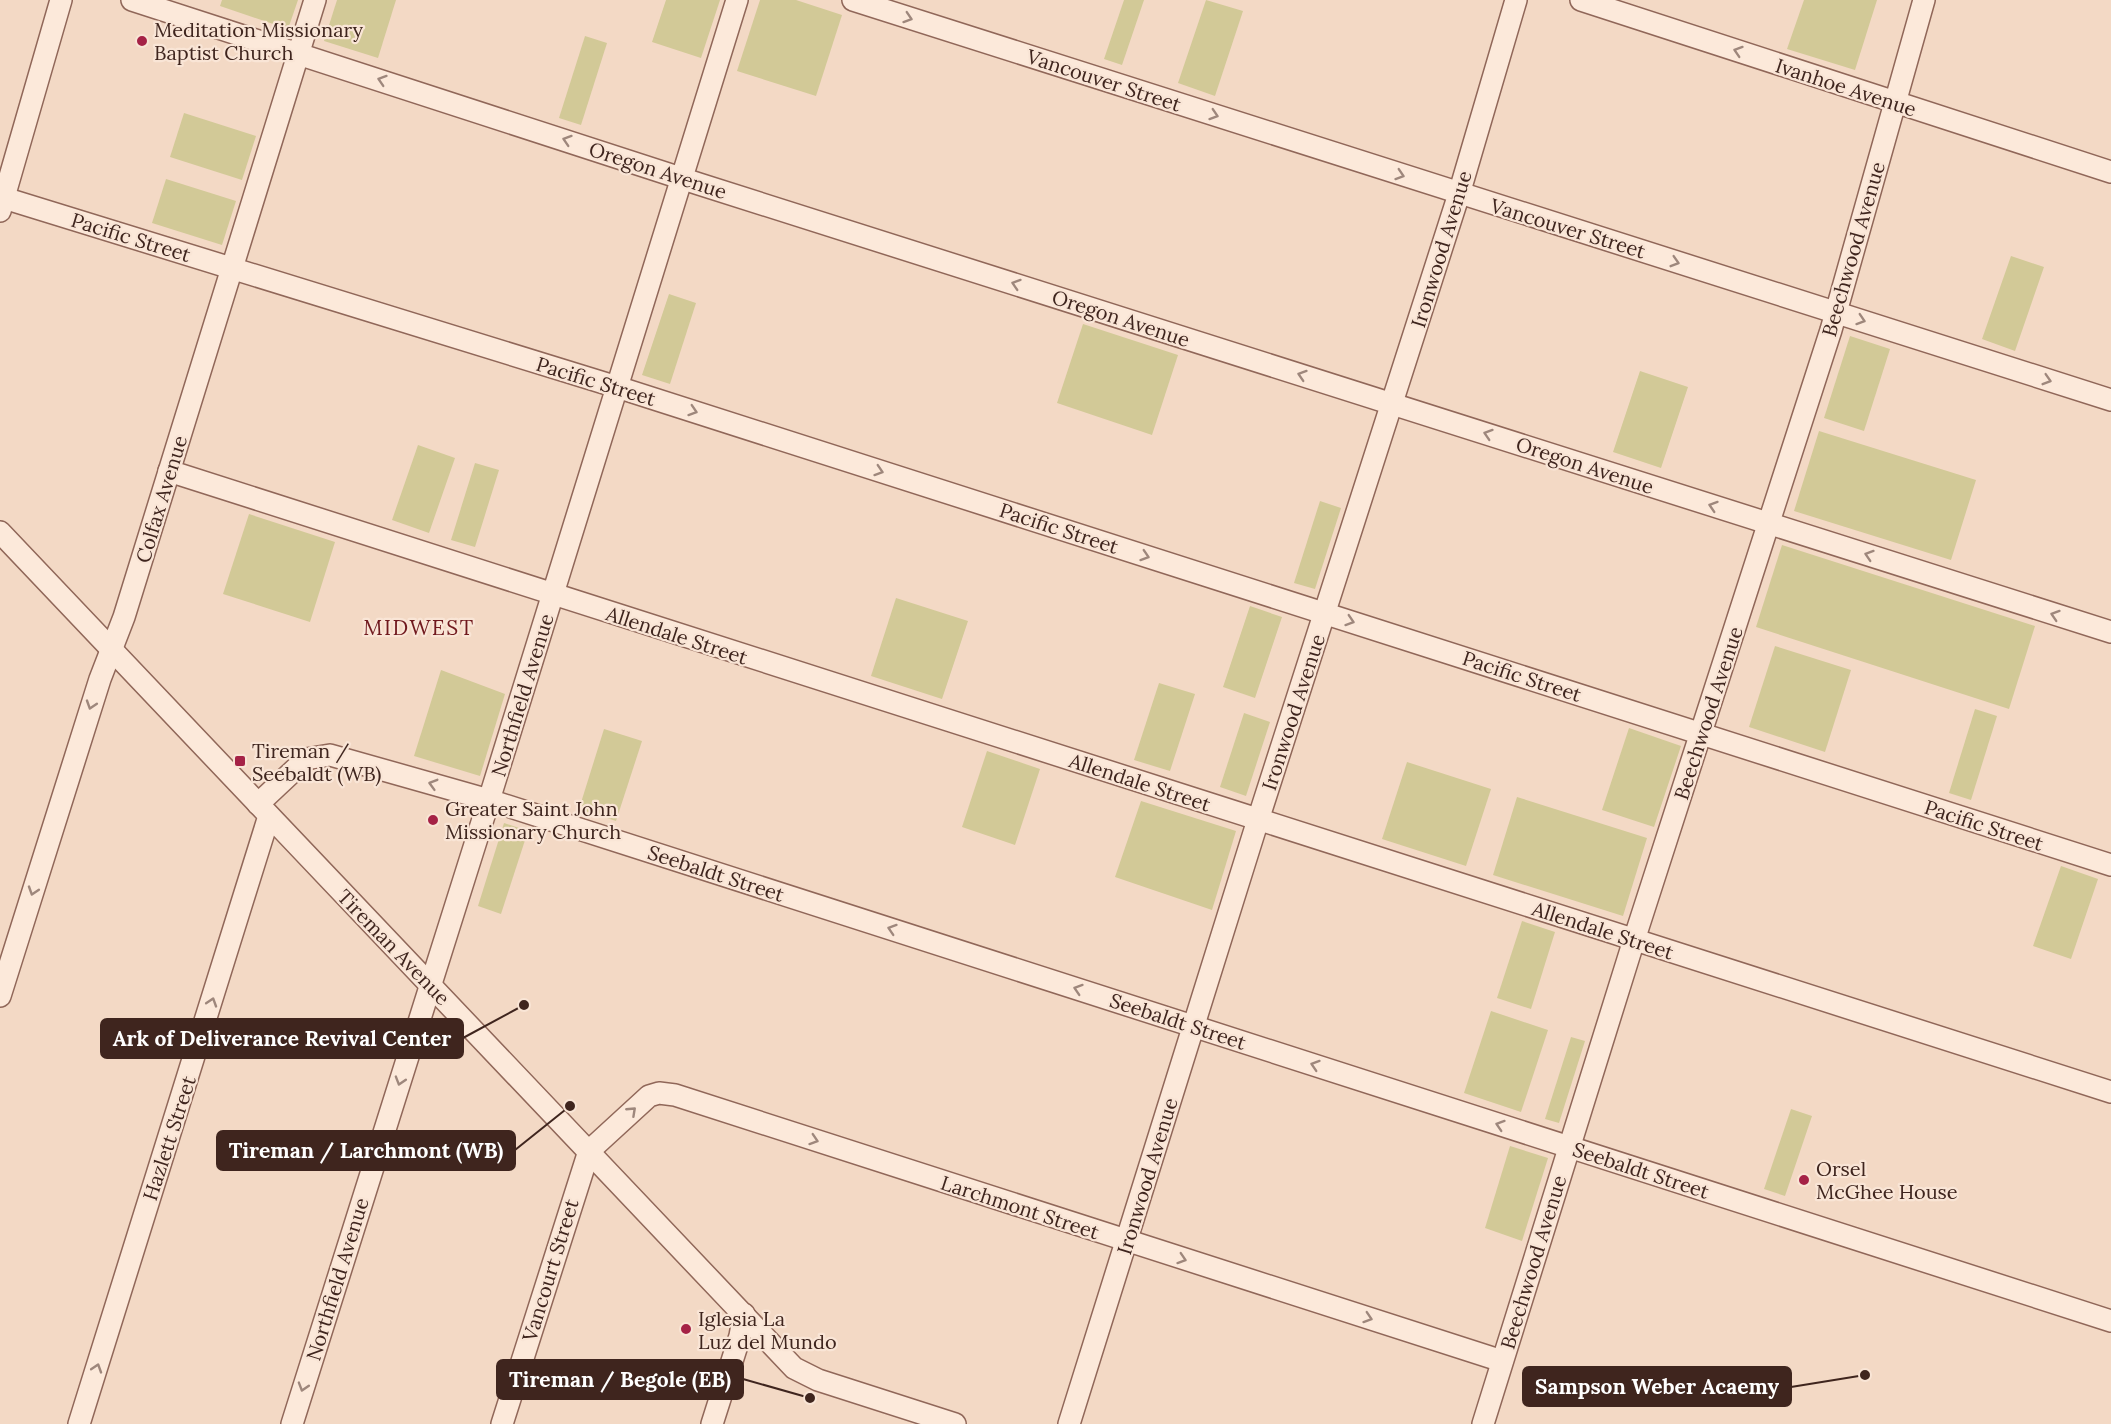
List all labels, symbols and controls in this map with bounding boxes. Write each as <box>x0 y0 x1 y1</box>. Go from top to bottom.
one-way arrow <box>902 11 913 23</box>
place label: Meditation Missionary Baptist Church <box>154 17 364 65</box>
marker: Meditation Missionary Baptist Church <box>135 34 149 48</box>
street label: Vancouver Street <box>1023 43 1184 117</box>
one-way arrow <box>1733 46 1744 59</box>
street label: Ivanhoe Avenue <box>1773 52 1920 122</box>
one-way arrow <box>377 75 387 88</box>
one-way arrow <box>1208 108 1219 121</box>
one-way arrow <box>562 135 573 147</box>
street label: Oregon Avenue <box>586 136 730 204</box>
street label: Beechwood Avenue <box>1816 159 1890 339</box>
one-way arrow <box>1394 167 1405 180</box>
street label: Ironwood Avenue <box>1405 167 1477 331</box>
street label: Vancouver Street <box>1487 192 1649 264</box>
street label: Pacific Street <box>68 207 194 267</box>
one-way arrow <box>1670 254 1680 267</box>
one-way arrow <box>1011 279 1022 291</box>
street label: Oregon Avenue <box>1049 284 1193 352</box>
one-way arrow <box>1855 313 1866 326</box>
street label: Pacific Street <box>533 351 659 411</box>
one-way arrow <box>1297 369 1308 382</box>
one-way arrow <box>2041 373 2052 385</box>
one-way arrow <box>687 404 698 416</box>
one-way arrow <box>1483 428 1494 441</box>
street label: Oregon Avenue <box>1513 431 1657 499</box>
street label: Colfax Avenue <box>130 432 192 566</box>
one-way arrow <box>873 463 884 476</box>
street label: Pacific Street <box>996 497 1122 559</box>
one-way arrow <box>1708 500 1719 513</box>
one-way arrow <box>1139 548 1150 561</box>
one-way arrow <box>1864 550 1875 563</box>
street label: Allendale Street <box>602 600 751 670</box>
one-way arrow <box>2050 609 2061 622</box>
street label: Northfield Avenue <box>485 610 559 780</box>
district label: MIDWEST <box>363 614 475 641</box>
one-way arrow <box>1344 614 1355 627</box>
street label: Beechwood Avenue <box>1668 623 1748 803</box>
street label: Ironwood Avenue <box>1256 631 1330 793</box>
street label: Pacific Street <box>1459 645 1585 707</box>
one-way arrow <box>86 699 98 710</box>
place label: Tireman / Seebaldt (WB) <box>252 738 381 787</box>
street label: Allendale Street <box>1065 747 1214 817</box>
marker: Tireman / Seebaldt (WB) <box>233 754 247 768</box>
one-way arrow <box>428 779 439 791</box>
street label: Pacific Street <box>1921 794 2047 856</box>
place label: Greater Saint John Missionary Church <box>445 796 621 844</box>
marker: Greater Saint John Missionary Church <box>426 813 440 827</box>
street label: Seebaldt Street <box>645 839 788 907</box>
street label: Tireman Avenue <box>332 884 456 1010</box>
one-way arrow <box>28 885 40 896</box>
street label: Allendale Street <box>1528 895 1677 965</box>
one-way arrow <box>887 924 898 937</box>
one-way arrow <box>1073 984 1084 996</box>
street label: Seebaldt Street <box>1107 987 1250 1055</box>
one-way arrow <box>205 997 217 1008</box>
callout: Ark of Deliverance Revival Center <box>101 1019 463 1058</box>
text: Ark of Deliverance Revival Center <box>113 1025 451 1052</box>
one-way arrow <box>1310 1060 1321 1072</box>
street label: Hazlett Street <box>137 1072 201 1204</box>
one-way arrow <box>394 1075 407 1086</box>
street label: Ironwood Avenue <box>1111 1094 1183 1258</box>
one-way arrow <box>625 1107 635 1118</box>
one-way arrow <box>1495 1120 1506 1132</box>
callout: Tireman / Larchmont (WB) <box>217 1131 515 1170</box>
one-way arrow <box>808 1133 819 1145</box>
street label: Seebaldt Street <box>1570 1136 1713 1204</box>
text: Tireman / Larchmont (WB) <box>229 1137 503 1164</box>
place label: Orsel McGhee House <box>1816 1156 1958 1204</box>
street label: Larchmont Street <box>938 1170 1102 1244</box>
street label: Beechwood Avenue <box>1495 1172 1571 1352</box>
marker: Orsel McGhee House <box>1797 1173 1811 1187</box>
street label: Northfield Avenue <box>300 1194 374 1364</box>
street label: Vancourt Street <box>516 1195 584 1345</box>
one-way arrow <box>1176 1252 1187 1264</box>
place label: Iglesia La Luz del Mundo <box>698 1306 837 1354</box>
one-way arrow <box>1362 1311 1373 1324</box>
marker: Iglesia La Luz del Mundo <box>679 1322 693 1336</box>
callout: Tireman / Begole (EB) <box>497 1360 743 1399</box>
one-way arrow <box>89 1363 102 1374</box>
text: Tireman / Begole (EB) <box>509 1366 731 1393</box>
callout: Sampson Weber Acaemy <box>1523 1367 1791 1406</box>
text: Sampson Weber Acaemy <box>1535 1373 1779 1400</box>
one-way arrow <box>298 1381 310 1392</box>

